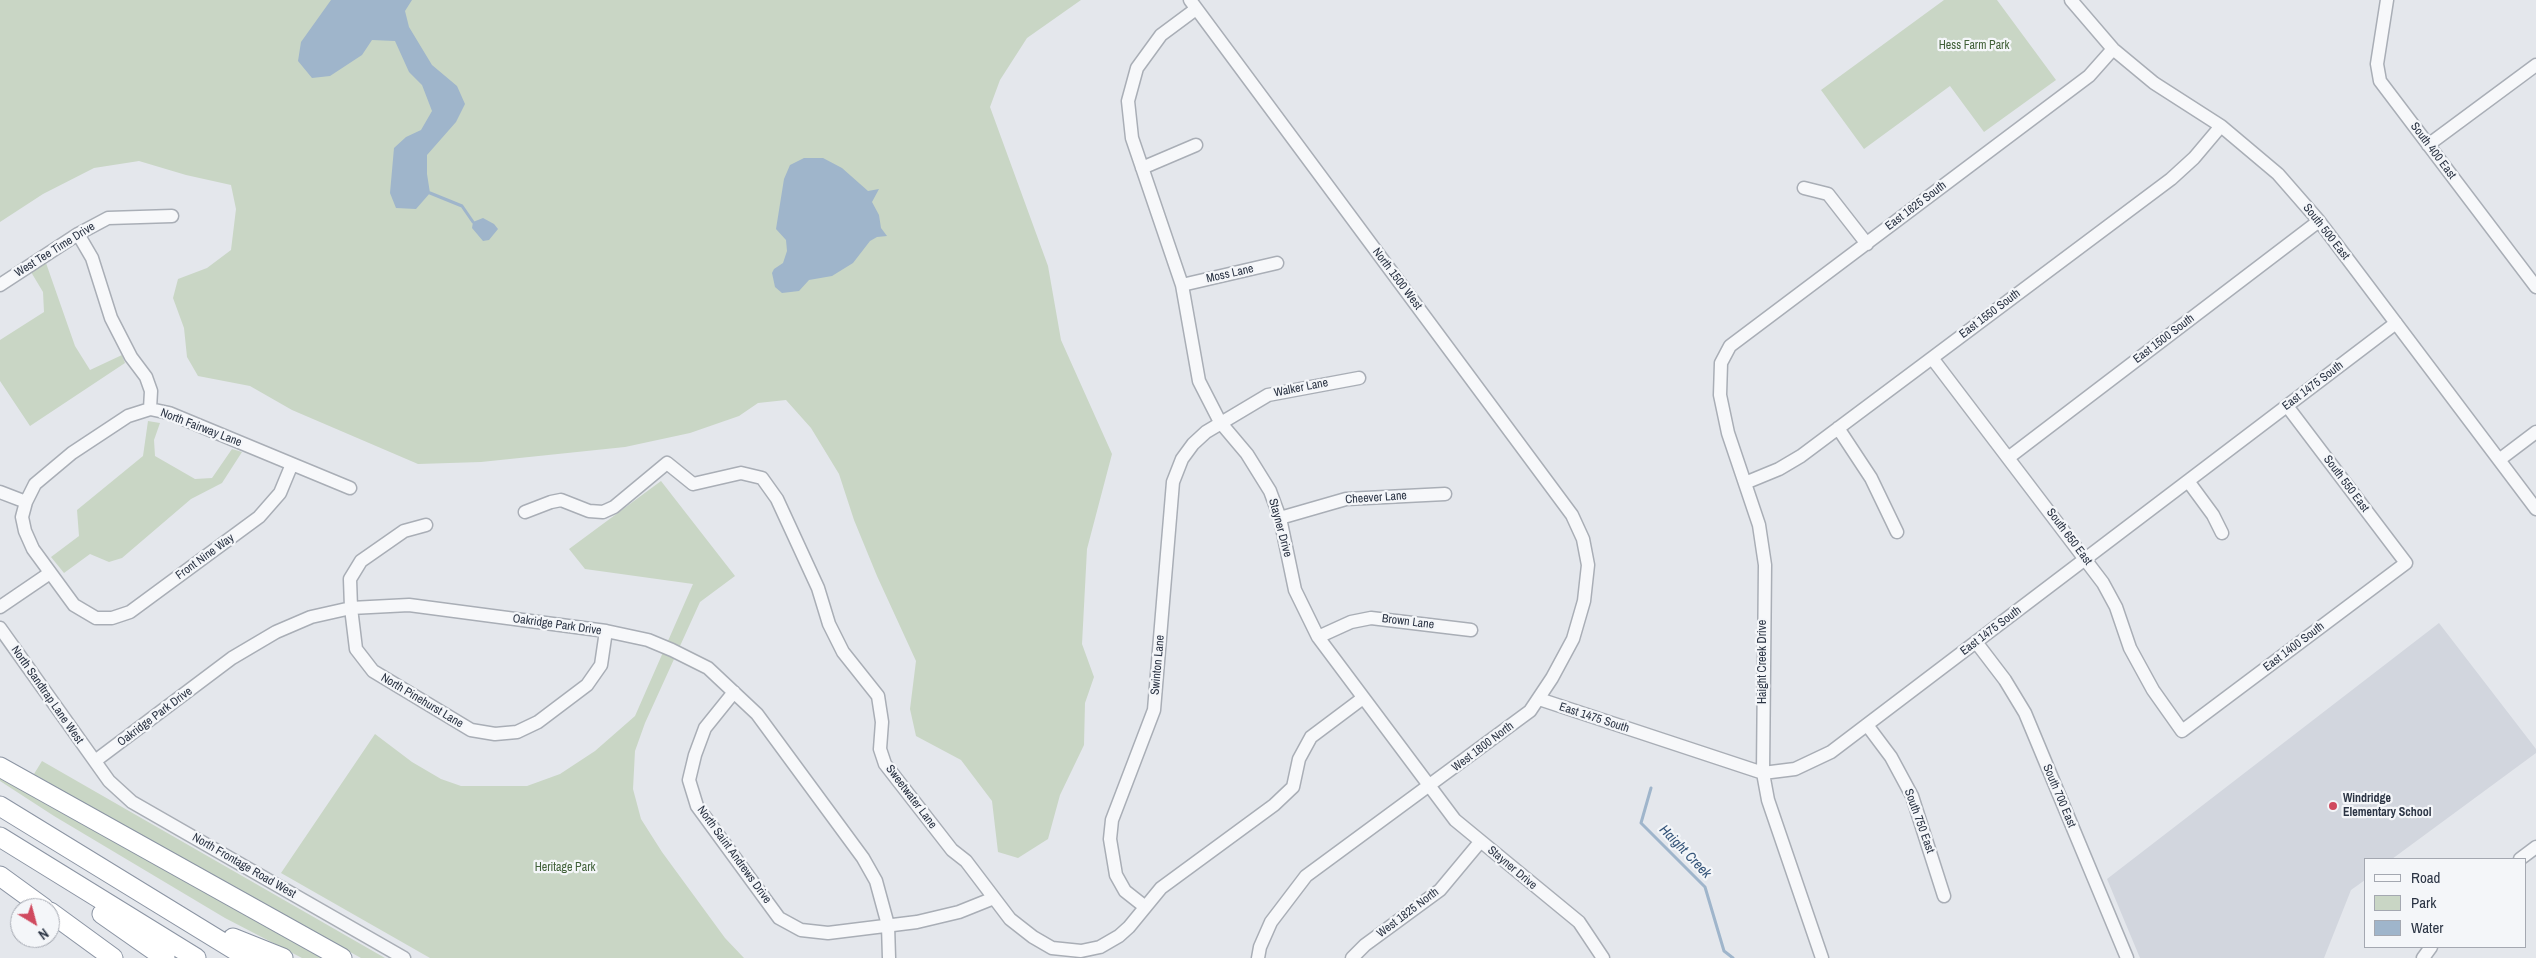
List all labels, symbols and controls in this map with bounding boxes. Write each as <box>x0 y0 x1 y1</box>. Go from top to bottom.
park label: Hess Farm Park <box>1939 39 2009 53</box>
street label: South 400 East <box>2407 120 2459 182</box>
street label: East 1625 South <box>1883 178 1949 234</box>
street label: South 500 East <box>2300 201 2352 263</box>
street label: West Tee Time Drive <box>12 220 98 280</box>
street label: North 1500 West <box>1369 245 1425 313</box>
street label: Moss Lane <box>1205 262 1255 286</box>
street label: East 1550 South <box>1957 286 2023 342</box>
street label: East 1500 South <box>2131 311 2197 367</box>
street label: East 1475 South <box>2280 358 2346 414</box>
street label: Walker Lane <box>1273 376 1329 400</box>
street label: North Fairway Lane <box>158 406 244 450</box>
street label: South 550 East <box>2320 453 2372 515</box>
street label: Cheever Lane <box>1345 489 1407 507</box>
street label: Stayner Drive <box>1265 497 1295 559</box>
street label: South 650 East <box>2043 506 2095 568</box>
street label: Front Nine Way <box>173 531 237 583</box>
street label: East 1475 South <box>1958 603 2024 659</box>
street label: Oakridge Park Drive <box>512 612 602 638</box>
street label: Brown Lane <box>1381 612 1435 632</box>
street label: East 1400 South <box>2261 619 2327 675</box>
street label: Haight Creek Drive <box>1756 620 1770 704</box>
street label: Swinton Lane <box>1148 634 1168 696</box>
street label: North Sandtrap Lane West <box>8 643 86 747</box>
street label: North Pinehurst Lane <box>378 671 466 731</box>
street label: Oakridge Park Drive <box>115 684 195 750</box>
street label: East 1475 South <box>1557 700 1631 736</box>
street label: West 1800 North <box>1449 719 1517 775</box>
street label: Sweetwater Lane <box>882 762 940 832</box>
street label: South 700 East <box>2039 762 2079 830</box>
street label: South 750 East <box>1901 787 1937 855</box>
place label: Windridge Elementary School <box>2343 792 2432 820</box>
marker: Windridge Elementary School <box>2327 800 2339 812</box>
street label: North Saint Andrews Drive <box>694 803 774 907</box>
water label: Haight Creek <box>1655 822 1715 882</box>
street label: North Frontage Road West <box>190 830 298 902</box>
street label: Stayner Drive <box>1484 843 1540 893</box>
legend <box>2364 858 2526 948</box>
park label: Heritage Park <box>535 861 595 875</box>
text: Road <box>2411 867 2440 888</box>
street label: West 1825 North <box>1374 885 1442 941</box>
text: Park <box>2411 892 2436 913</box>
north arrow <box>10 898 60 948</box>
text: Water <box>2411 917 2443 938</box>
text: N <box>35 924 52 944</box>

